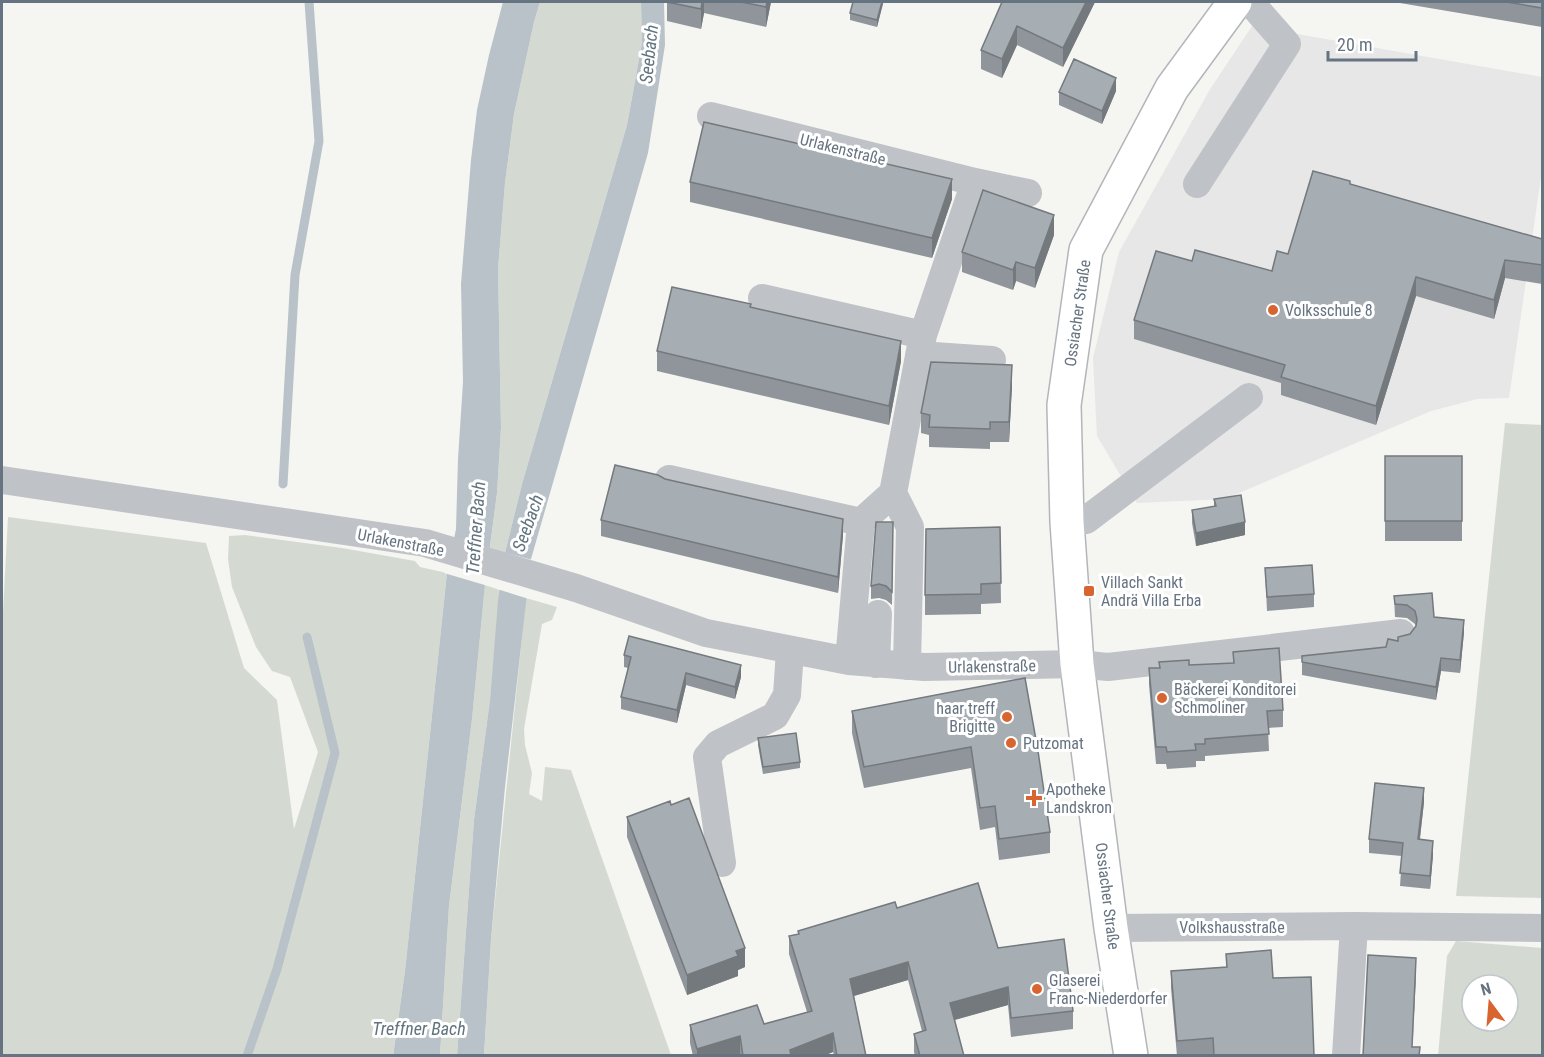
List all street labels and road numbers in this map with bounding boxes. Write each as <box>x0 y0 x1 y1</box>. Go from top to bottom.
street label: Urlakenstraße <box>798 130 888 169</box>
street label: Ossiacher Straße <box>1061 258 1095 368</box>
street label: Urlakenstraße <box>356 525 446 560</box>
street label: Urlakenstraße <box>948 656 1036 677</box>
street label: Ossiacher Straße <box>1092 841 1124 951</box>
street label: Volkshausstraße <box>1179 918 1285 937</box>

